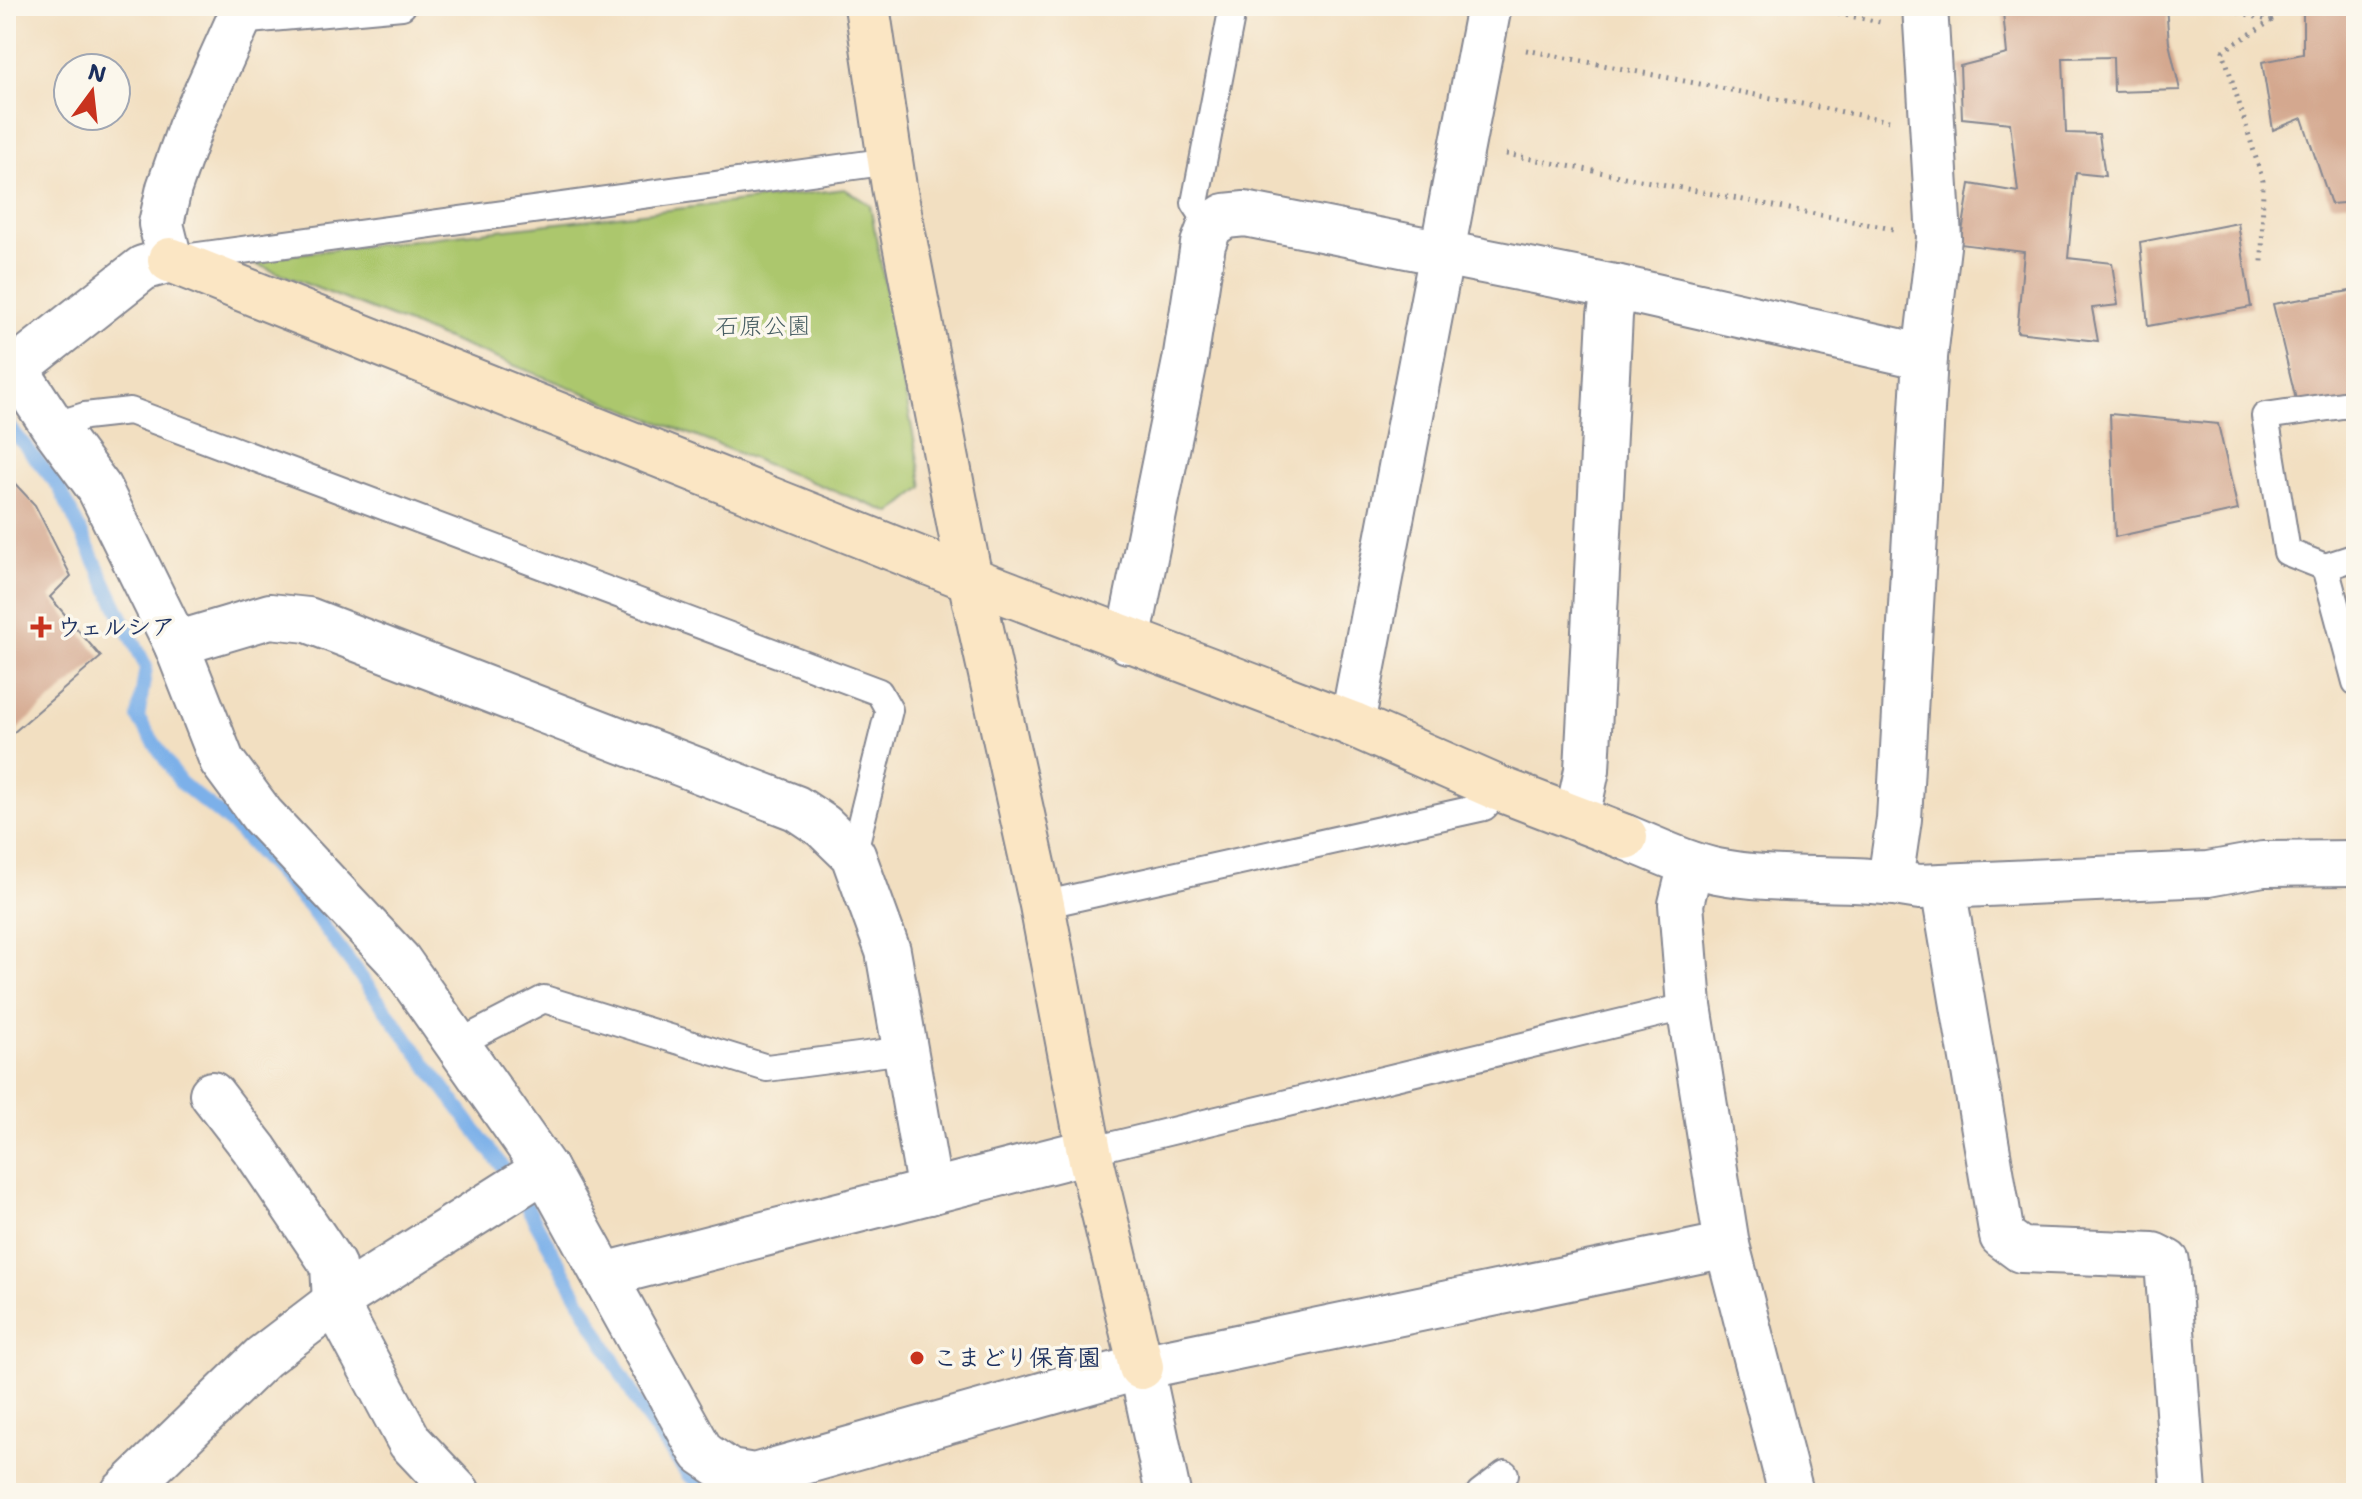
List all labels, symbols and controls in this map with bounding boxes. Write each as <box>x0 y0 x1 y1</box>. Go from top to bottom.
north arrow <box>52 52 132 132</box>
text: N <box>85 57 109 89</box>
park label: 石原公園 <box>715 310 811 342</box>
place label: ウェルシア <box>57 611 176 643</box>
marker: ウェルシア <box>32 618 50 636</box>
place label: こまどり保育園 <box>933 1342 1101 1374</box>
marker: こまどり保育園 <box>908 1349 926 1367</box>

